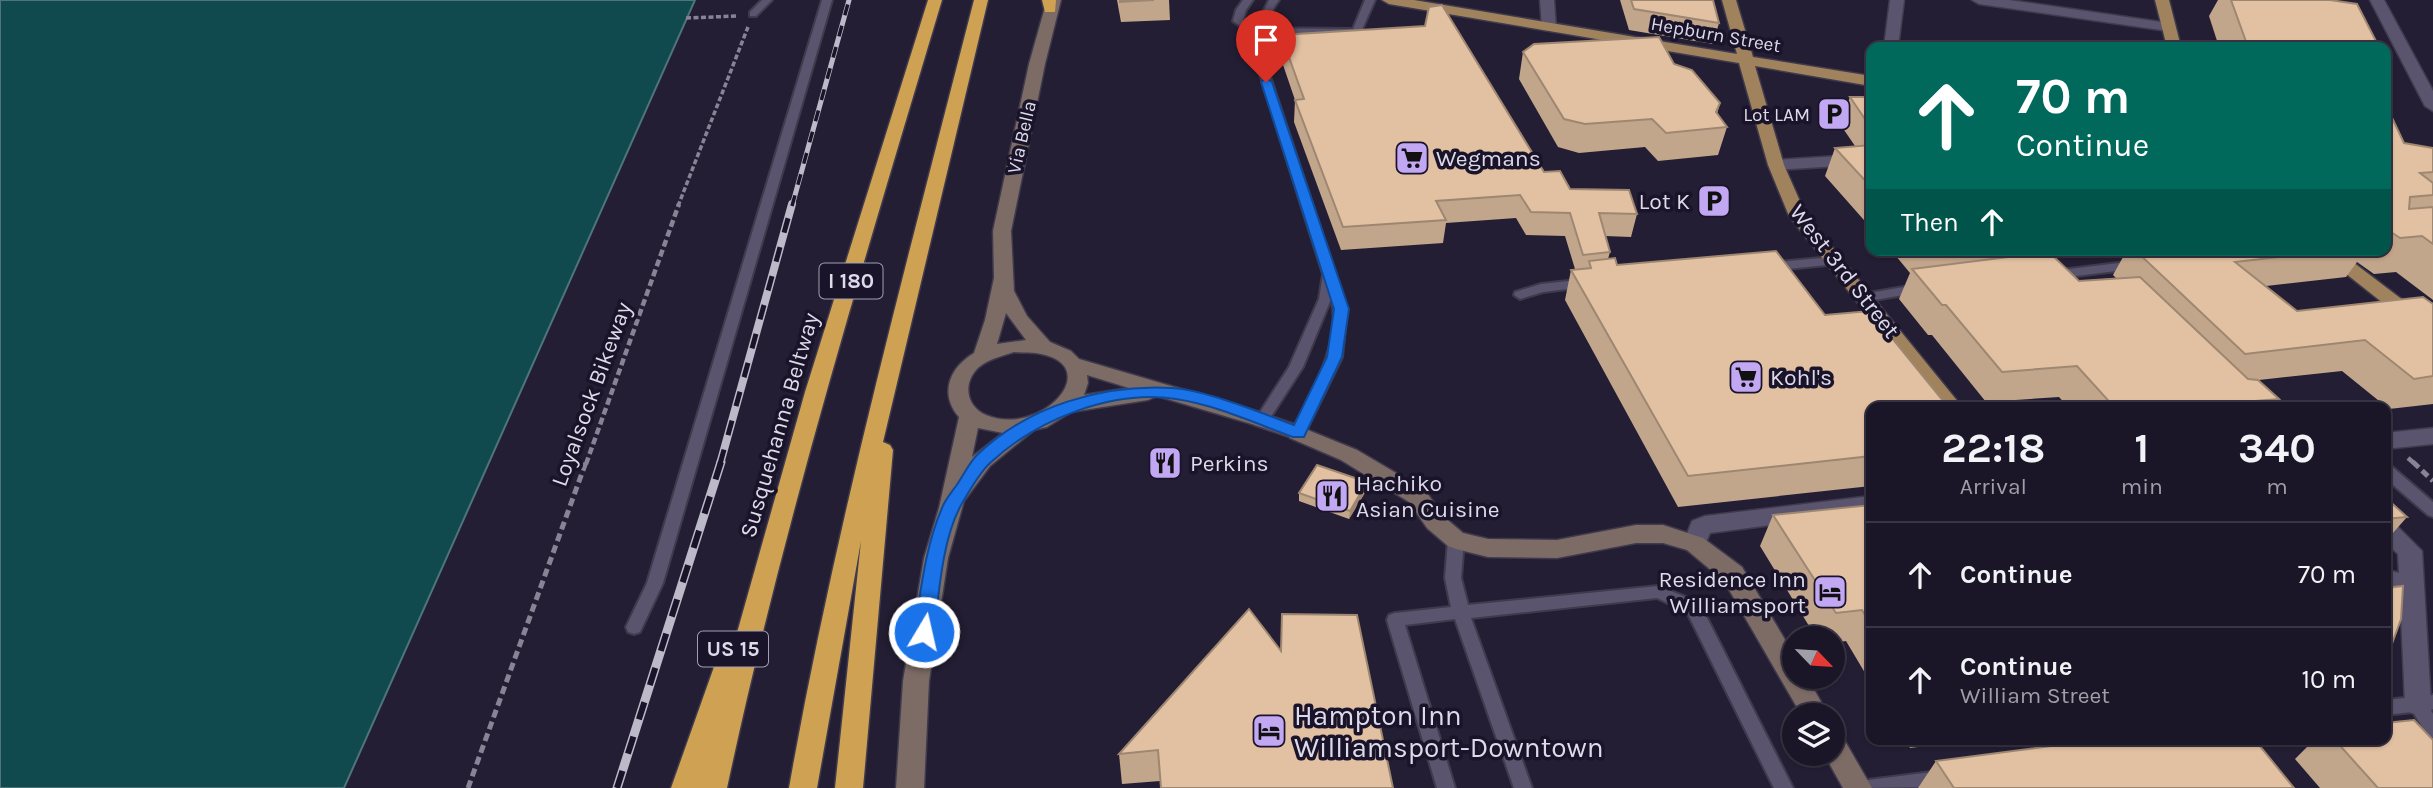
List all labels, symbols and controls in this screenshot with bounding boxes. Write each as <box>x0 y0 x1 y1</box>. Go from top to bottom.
pin <box>1236 10 1296 82</box>
street label: Hepburn Street <box>1649 13 1782 57</box>
icon: arrive <box>1247 21 1285 59</box>
text: 70 m <box>2016 68 2130 125</box>
icon: ahead <box>1901 70 1992 161</box>
parking icon: Lot LAM <box>1815 95 1853 133</box>
street label: Via Bella <box>1003 99 1041 176</box>
place label: Lot LAM <box>1743 104 1810 126</box>
text: Continue <box>2016 127 2149 164</box>
supermarket icon: Wegmans <box>1393 139 1431 177</box>
place label: Wegmans <box>1436 145 1541 172</box>
parking icon: Lot K <box>1695 182 1733 220</box>
place label: Lot K <box>1639 188 1690 215</box>
street label: West 3rd Street <box>1784 199 1905 344</box>
icon: ahead <box>1973 203 2011 241</box>
text: Then <box>1901 207 1959 238</box>
road number: I 180 <box>820 264 882 298</box>
street label: Loyalsock Bikeway <box>546 298 637 490</box>
street label: Susquehanna Beltway <box>734 309 825 541</box>
supermarket icon: Kohl's <box>1727 358 1765 396</box>
place label: Kohl's <box>1770 364 1832 391</box>
text: 22:18 <box>1941 423 2045 473</box>
text: 1 <box>2134 423 2149 473</box>
text: 340 <box>2238 423 2316 473</box>
restaurant icon: Perkins <box>1146 444 1184 482</box>
place label: Perkins <box>1190 450 1269 477</box>
place label: Hachiko Asian Cuisine <box>1356 470 1500 523</box>
text: Arrival <box>1960 473 2027 500</box>
text: min <box>2121 473 2163 500</box>
text: m <box>2266 473 2288 500</box>
restaurant icon: Hachiko Asian Cuisine <box>1313 477 1351 515</box>
icon: ahead <box>1901 556 1939 594</box>
text: Continue <box>1960 559 2072 590</box>
text: 70 m <box>2298 559 2356 590</box>
place label: Residence Inn Williamsport <box>1659 566 1806 619</box>
hotel icon: Residence Inn Williamsport <box>1811 573 1849 611</box>
position arrow <box>887 595 961 669</box>
north arrow <box>1782 626 1844 690</box>
map controls <box>1782 626 1845 766</box>
road number: US 15 <box>698 632 768 666</box>
text: Continue <box>1960 651 2072 682</box>
icon: ahead <box>1901 661 1939 699</box>
text: 10 m <box>2301 664 2356 695</box>
text: William Street <box>1960 682 2110 709</box>
place label: Hampton Inn Williamsport-Downtown <box>1294 699 1604 764</box>
button: layers <box>1782 703 1845 766</box>
hotel icon: Hampton Inn Williamsport-Downtown <box>1250 712 1288 750</box>

